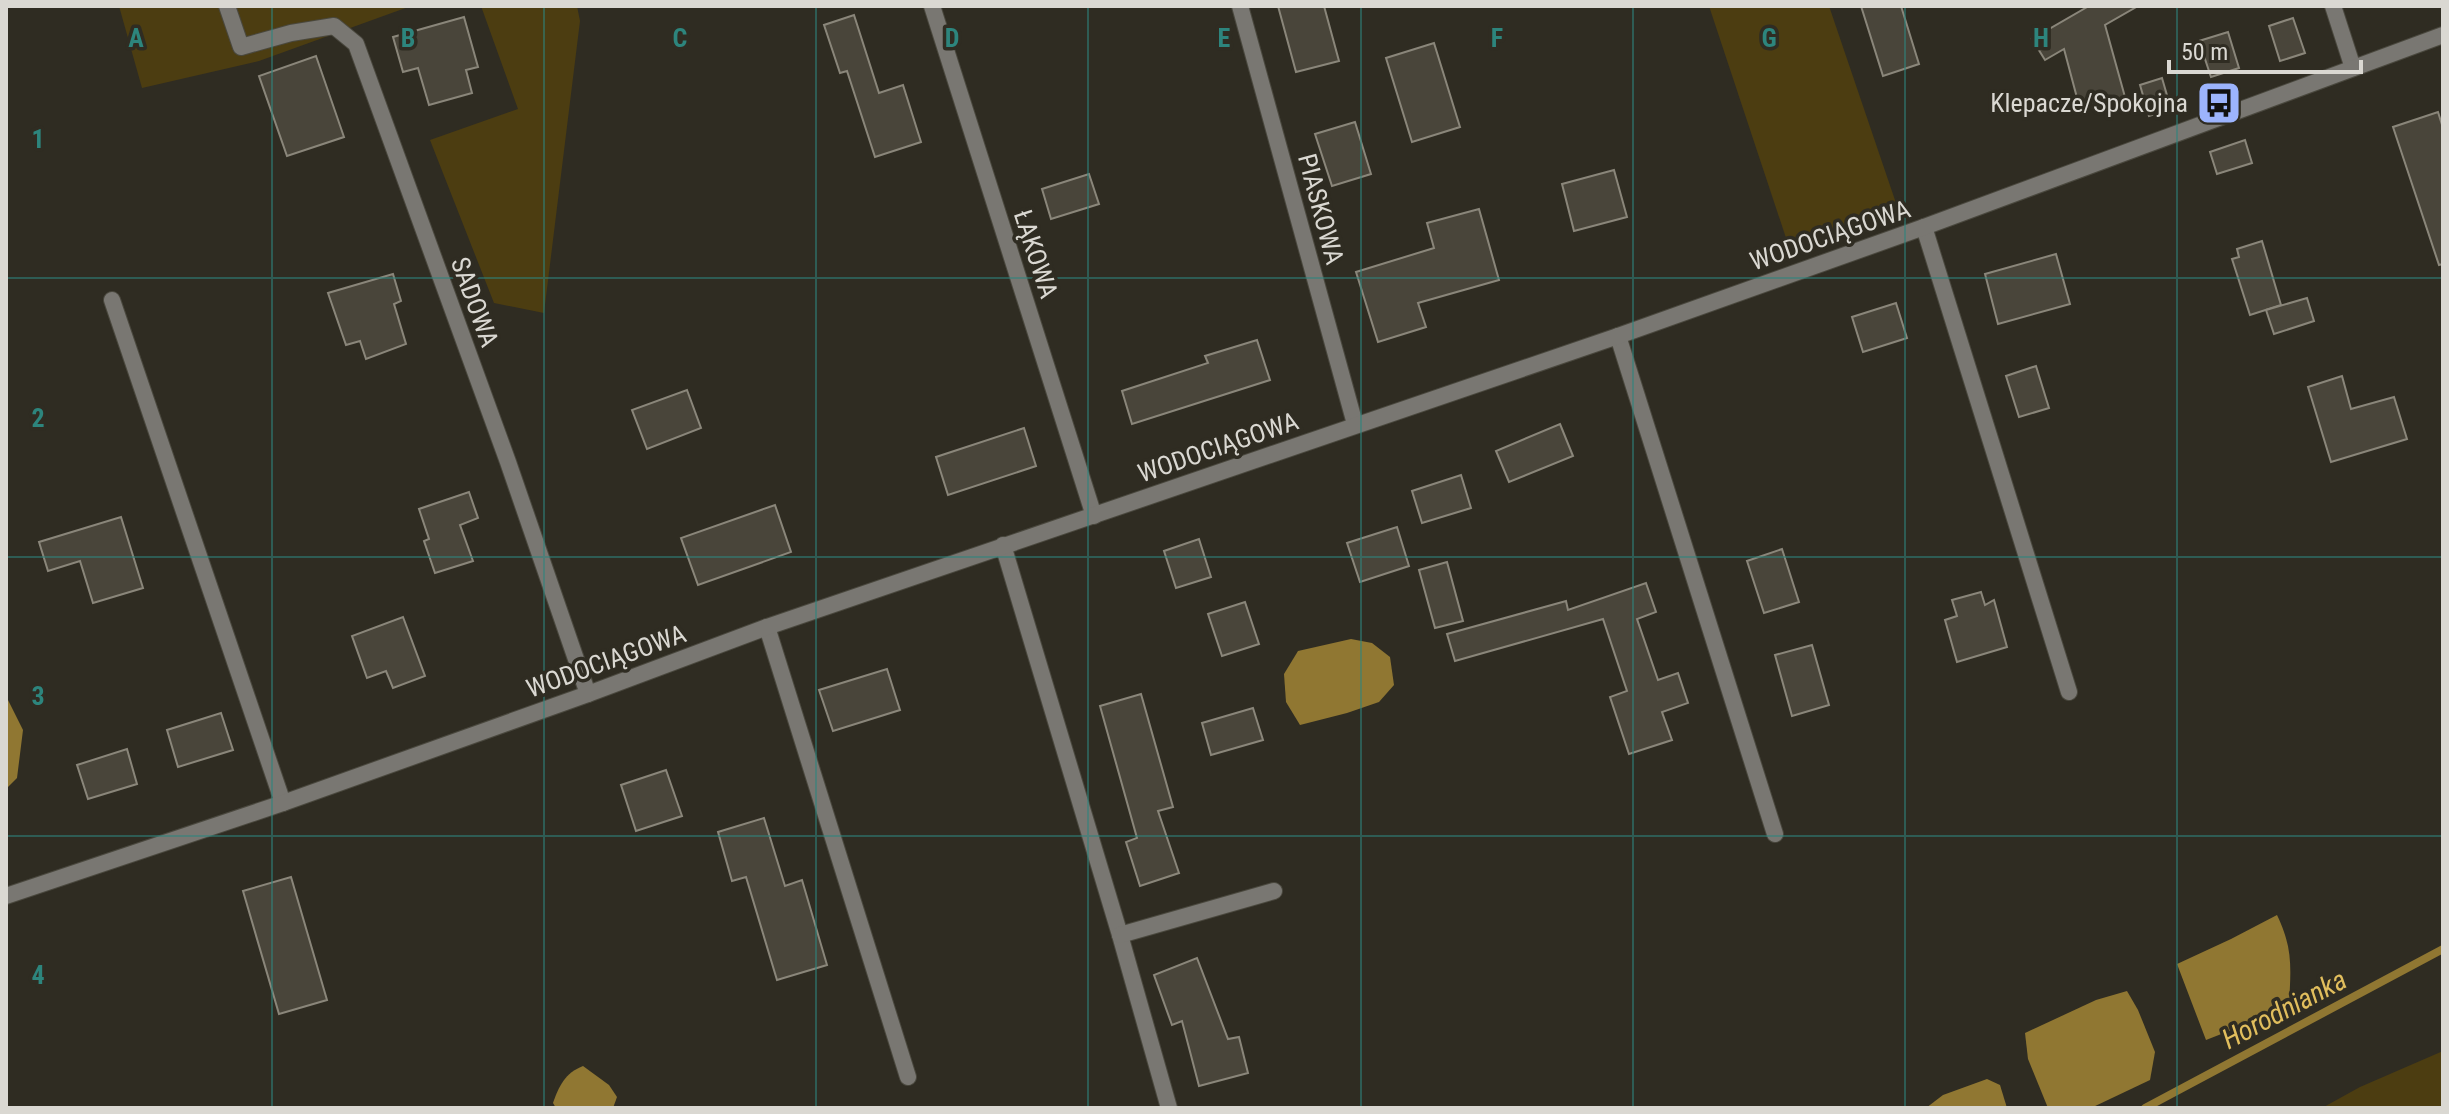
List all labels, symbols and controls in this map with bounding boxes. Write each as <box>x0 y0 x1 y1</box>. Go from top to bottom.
text: A <box>128 23 144 53</box>
text: B <box>401 23 415 53</box>
text: C <box>673 23 688 53</box>
text: D <box>945 23 959 53</box>
text: E <box>1218 23 1231 53</box>
text: F <box>1491 23 1503 53</box>
text: G <box>1761 23 1777 53</box>
text: H <box>2033 23 2049 53</box>
scale bar <box>2169 24 2361 74</box>
text: 50 m <box>2181 38 2228 66</box>
bus stop icon: Klepacze/Spokojna <box>2195 79 2243 127</box>
place label: Klepacze/Spokojna <box>1990 88 2188 118</box>
text: 1 <box>31 124 45 154</box>
street label: PIASKOWA <box>1292 150 1350 268</box>
street label: WODOCIĄGOWA <box>1746 194 1914 276</box>
street label: ŁĄKOWA <box>1008 206 1064 302</box>
street label: SADOWA <box>445 253 505 351</box>
text: 2 <box>31 403 45 433</box>
street label: WODOCIĄGOWA <box>1134 406 1302 488</box>
street label: WODOCIĄGOWA <box>522 618 690 704</box>
text: 3 <box>31 681 45 711</box>
text: 4 <box>31 960 45 990</box>
water label: Horodnianka <box>2216 963 2352 1056</box>

